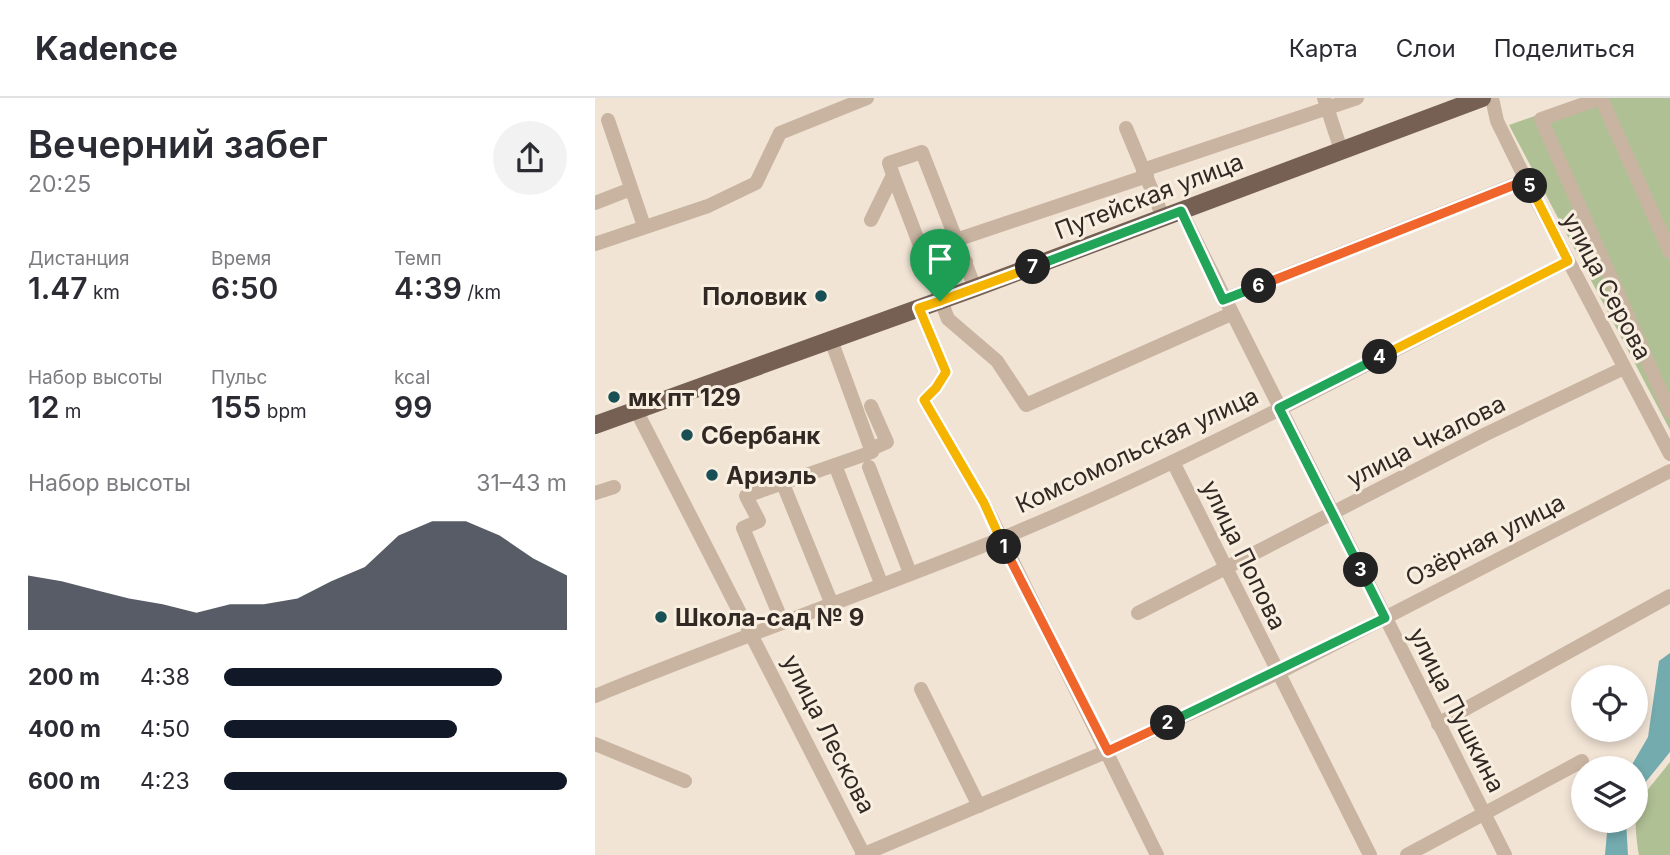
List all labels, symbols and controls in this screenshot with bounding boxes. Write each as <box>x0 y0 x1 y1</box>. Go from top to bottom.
text: Kadence <box>35 28 178 68</box>
text: Карта <box>1289 34 1358 63</box>
text: Слои <box>1396 34 1456 63</box>
text: Поделиться <box>1494 34 1635 63</box>
text: Вечерний забег <box>28 121 328 167</box>
button: share <box>493 121 567 195</box>
street label: Путейская улица <box>1051 147 1247 245</box>
pin: 5 <box>1513 168 1548 204</box>
text: 20:25 <box>28 170 91 198</box>
text: 5 <box>1523 174 1536 197</box>
street label: улица Серова <box>1556 207 1658 365</box>
pin <box>910 229 970 301</box>
icon: arrive <box>921 240 959 278</box>
text: Дистанция <box>28 247 130 270</box>
text: Время <box>211 247 271 270</box>
text: Темп <box>394 247 442 270</box>
pin: 7 <box>1015 250 1051 284</box>
text: 7 <box>1027 255 1038 278</box>
pin: 6 <box>1241 268 1277 304</box>
text: 1.47 <box>28 270 88 306</box>
text: 6:50 <box>211 270 278 306</box>
text: 4:39 <box>394 270 462 306</box>
text: 6 <box>1252 274 1265 297</box>
text: km <box>88 281 120 304</box>
text: /km <box>462 281 501 304</box>
place label: Половик <box>702 282 807 311</box>
marker: Половик <box>813 288 829 304</box>
pin: 4 <box>1363 340 1397 374</box>
text: 4 <box>1373 345 1386 368</box>
text: Набор высоты <box>28 366 163 389</box>
text: Пульс <box>211 366 267 389</box>
text: kcal <box>394 366 430 389</box>
street label: Комсомольская улица <box>1011 381 1263 519</box>
place label: мк пт 129 <box>628 383 741 412</box>
text: 12 <box>28 389 59 425</box>
text: 155 <box>211 389 261 425</box>
text: 99 <box>394 389 432 425</box>
marker: мк пт 129 <box>606 389 622 405</box>
street label: улица Чкалова <box>1342 389 1510 493</box>
text: m <box>59 400 81 423</box>
text: bpm <box>261 400 307 423</box>
place label: Сбербанк <box>701 421 820 450</box>
marker: Сбербанк <box>679 427 695 443</box>
place label: Ариэль <box>726 461 817 490</box>
marker: Ариэль <box>704 467 720 483</box>
text: Набор высоты <box>28 469 191 497</box>
text: 31–43 m <box>476 469 567 497</box>
street label: улица Попова <box>1195 476 1293 634</box>
street label: Озёрная улица <box>1401 487 1569 593</box>
pin: 1 <box>987 530 1021 564</box>
text: 1 <box>999 535 1008 558</box>
pin: 3 <box>1343 552 1379 588</box>
text: 3 <box>1354 558 1367 581</box>
place label: Школа-сад № 9 <box>675 603 864 632</box>
marker: Школа-сад № 9 <box>653 609 669 625</box>
street label: улица Пушкина <box>1403 623 1511 797</box>
street label: улица Лескова <box>776 650 882 818</box>
text: 200 m <box>28 663 100 691</box>
text: 4:38 <box>140 663 190 691</box>
map controls <box>1571 665 1648 833</box>
button: locate <box>1571 665 1648 742</box>
pin: 2 <box>1151 706 1185 740</box>
text: 2 <box>1162 711 1173 734</box>
text: 400 m <box>28 715 101 743</box>
text: 4:50 <box>140 715 190 743</box>
button: layers <box>1571 756 1648 833</box>
text: 600 m <box>28 767 100 795</box>
text: 4:23 <box>140 767 190 795</box>

